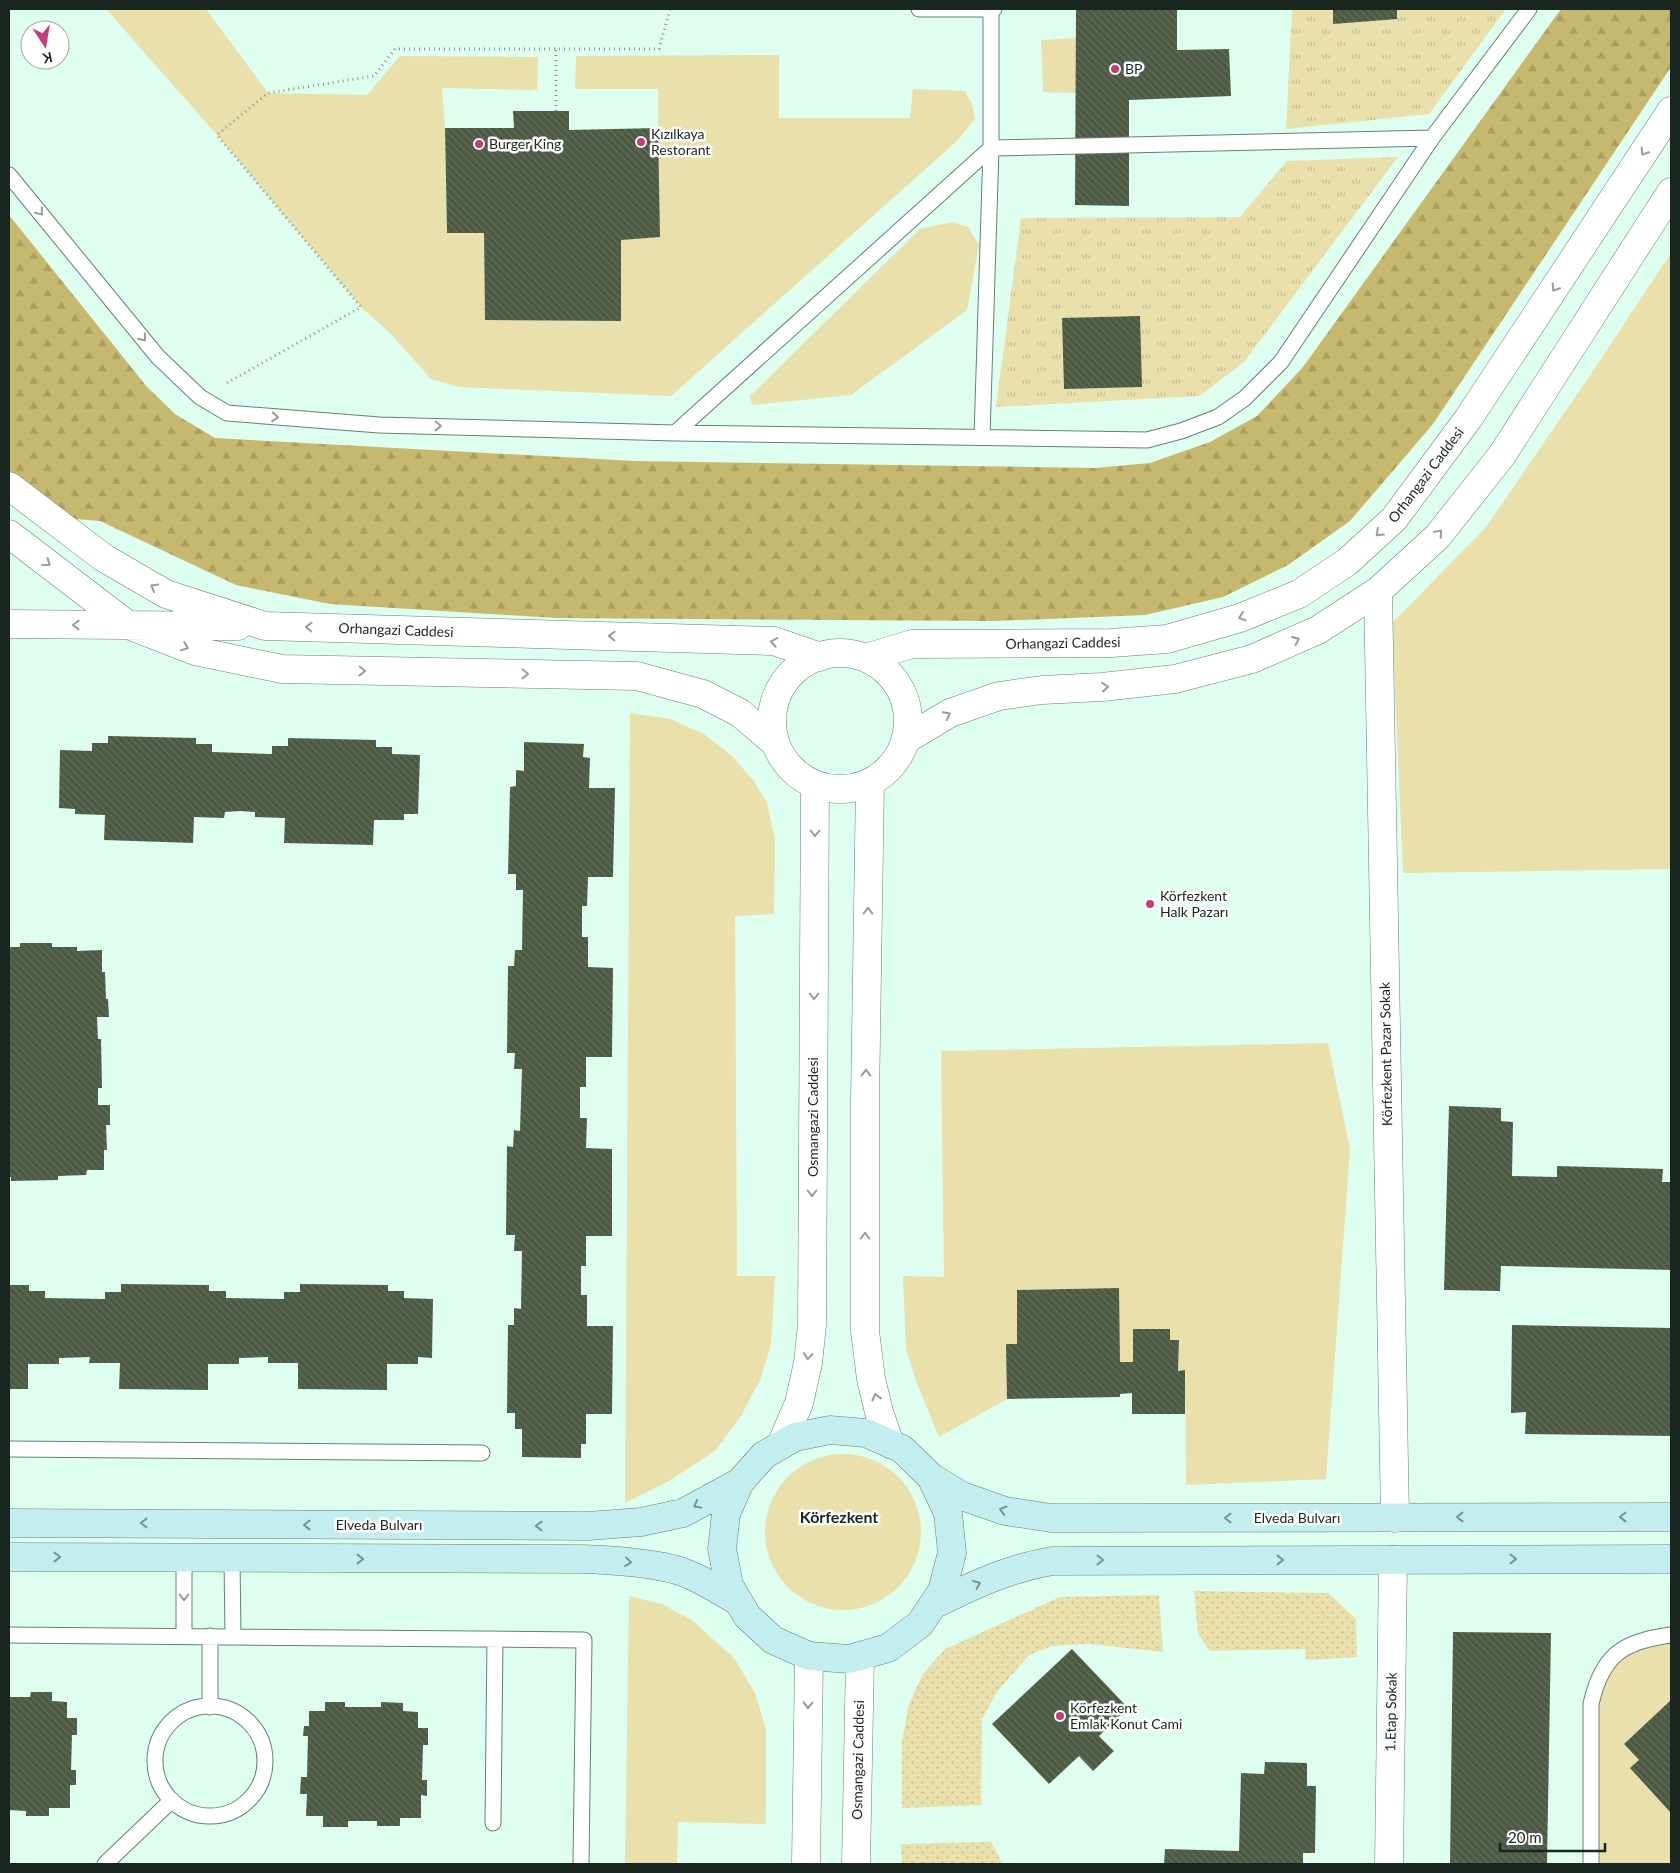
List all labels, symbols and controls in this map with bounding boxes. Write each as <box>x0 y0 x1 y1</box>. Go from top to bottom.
north arrow <box>20 20 70 70</box>
text: K <box>41 49 54 68</box>
place label: BP <box>1125 60 1142 77</box>
marker: BP <box>1109 63 1121 75</box>
place label: Kızılkaya Restorant <box>651 125 710 158</box>
place label: Burger King <box>489 135 561 152</box>
marker: Kızılkaya Restorant <box>635 136 647 148</box>
marker: Burger King <box>473 138 485 150</box>
one-way arrow <box>1641 147 1651 156</box>
one-way arrow <box>34 207 43 216</box>
one-way arrow <box>1552 282 1561 292</box>
one-way arrow <box>137 332 145 341</box>
one-way arrow <box>272 411 280 422</box>
one-way arrow <box>434 421 442 432</box>
street label: Orhangazi Caddesi <box>1384 424 1467 526</box>
one-way arrow <box>1375 527 1384 536</box>
one-way arrow <box>1433 530 1442 539</box>
one-way arrow <box>41 558 50 566</box>
one-way arrow <box>150 583 159 593</box>
one-way arrow <box>1238 611 1246 621</box>
street label: Orhangazi Caddesi <box>338 619 454 640</box>
one-way arrow <box>72 620 80 630</box>
one-way arrow <box>305 622 313 632</box>
one-way arrow <box>607 631 615 641</box>
street label: Orhangazi Caddesi <box>1005 633 1121 652</box>
one-way arrow <box>1291 635 1300 646</box>
one-way arrow <box>769 638 778 648</box>
one-way arrow <box>180 641 189 651</box>
one-way arrow <box>358 666 366 676</box>
one-way arrow <box>521 669 529 679</box>
one-way arrow <box>1102 682 1110 693</box>
one-way arrow <box>942 711 951 721</box>
one-way arrow <box>810 830 820 838</box>
place label: Körfezkent Halk Pazarı <box>1160 887 1228 920</box>
marker: Körfezkent Halk Pazarı <box>1144 898 1156 910</box>
one-way arrow <box>863 906 873 914</box>
street label: Körfezkent Pazar Sokak <box>1376 981 1395 1126</box>
one-way arrow <box>809 992 819 1000</box>
street label: Osmangazi Caddesi <box>804 1057 821 1177</box>
one-way arrow <box>861 1069 871 1076</box>
one-way arrow <box>807 1190 818 1198</box>
one-way arrow <box>860 1231 870 1239</box>
one-way arrow <box>803 1352 814 1360</box>
one-way arrow <box>871 1394 881 1402</box>
one-way arrow <box>694 1499 703 1509</box>
one-way arrow <box>999 1505 1007 1516</box>
district label: Körfezkent <box>800 1507 878 1526</box>
street label: Elveda Bulvarı <box>1254 1509 1340 1526</box>
one-way arrow <box>1456 1512 1464 1522</box>
one-way arrow <box>1618 1512 1626 1522</box>
one-way arrow <box>1223 1513 1231 1523</box>
street label: Elveda Bulvarı <box>336 1516 422 1533</box>
one-way arrow <box>140 1518 148 1529</box>
one-way arrow <box>302 1519 310 1530</box>
one-way arrow <box>535 1521 542 1531</box>
one-way arrow <box>54 1552 62 1562</box>
one-way arrow <box>356 1553 364 1564</box>
one-way arrow <box>1510 1554 1517 1564</box>
one-way arrow <box>1097 1555 1105 1565</box>
one-way arrow <box>1277 1555 1285 1565</box>
one-way arrow <box>624 1556 632 1567</box>
one-way arrow <box>972 1579 981 1590</box>
one-way arrow <box>179 1594 189 1601</box>
street label: 1.Etap Sokak <box>1381 1671 1400 1752</box>
place label: Körfezkent Emlak Konut Cami <box>1070 1699 1182 1732</box>
street label: Osmangazi Caddesi <box>848 1700 867 1820</box>
one-way arrow <box>803 1701 814 1709</box>
marker: Körfezkent Emlak Konut Cami <box>1054 1710 1066 1722</box>
scale bar <box>1500 1820 1605 1852</box>
text: 20 m <box>1508 1828 1542 1846</box>

